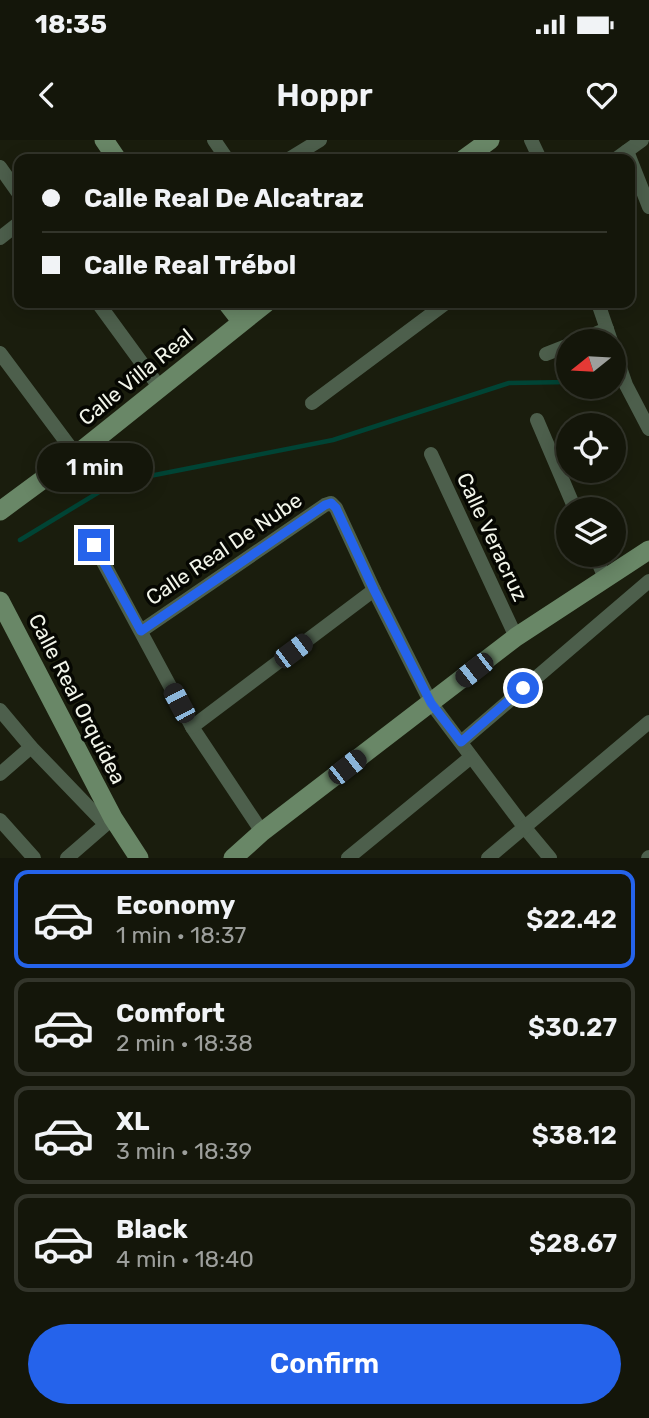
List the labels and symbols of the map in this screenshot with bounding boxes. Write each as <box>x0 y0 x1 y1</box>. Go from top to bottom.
street label: Calle Villa Real <box>73 323 198 430</box>
north arrow <box>556 329 626 399</box>
callout: 1 min <box>36 444 152 492</box>
street label: Calle Veracruz <box>452 469 533 605</box>
street label: Calle Real De Nube <box>141 487 306 610</box>
route end <box>78 529 110 561</box>
street label: Calle Real Orquídea <box>24 609 131 788</box>
car <box>270 630 317 672</box>
car <box>451 649 498 691</box>
route start <box>507 672 539 704</box>
car <box>160 680 199 726</box>
car <box>324 746 371 788</box>

